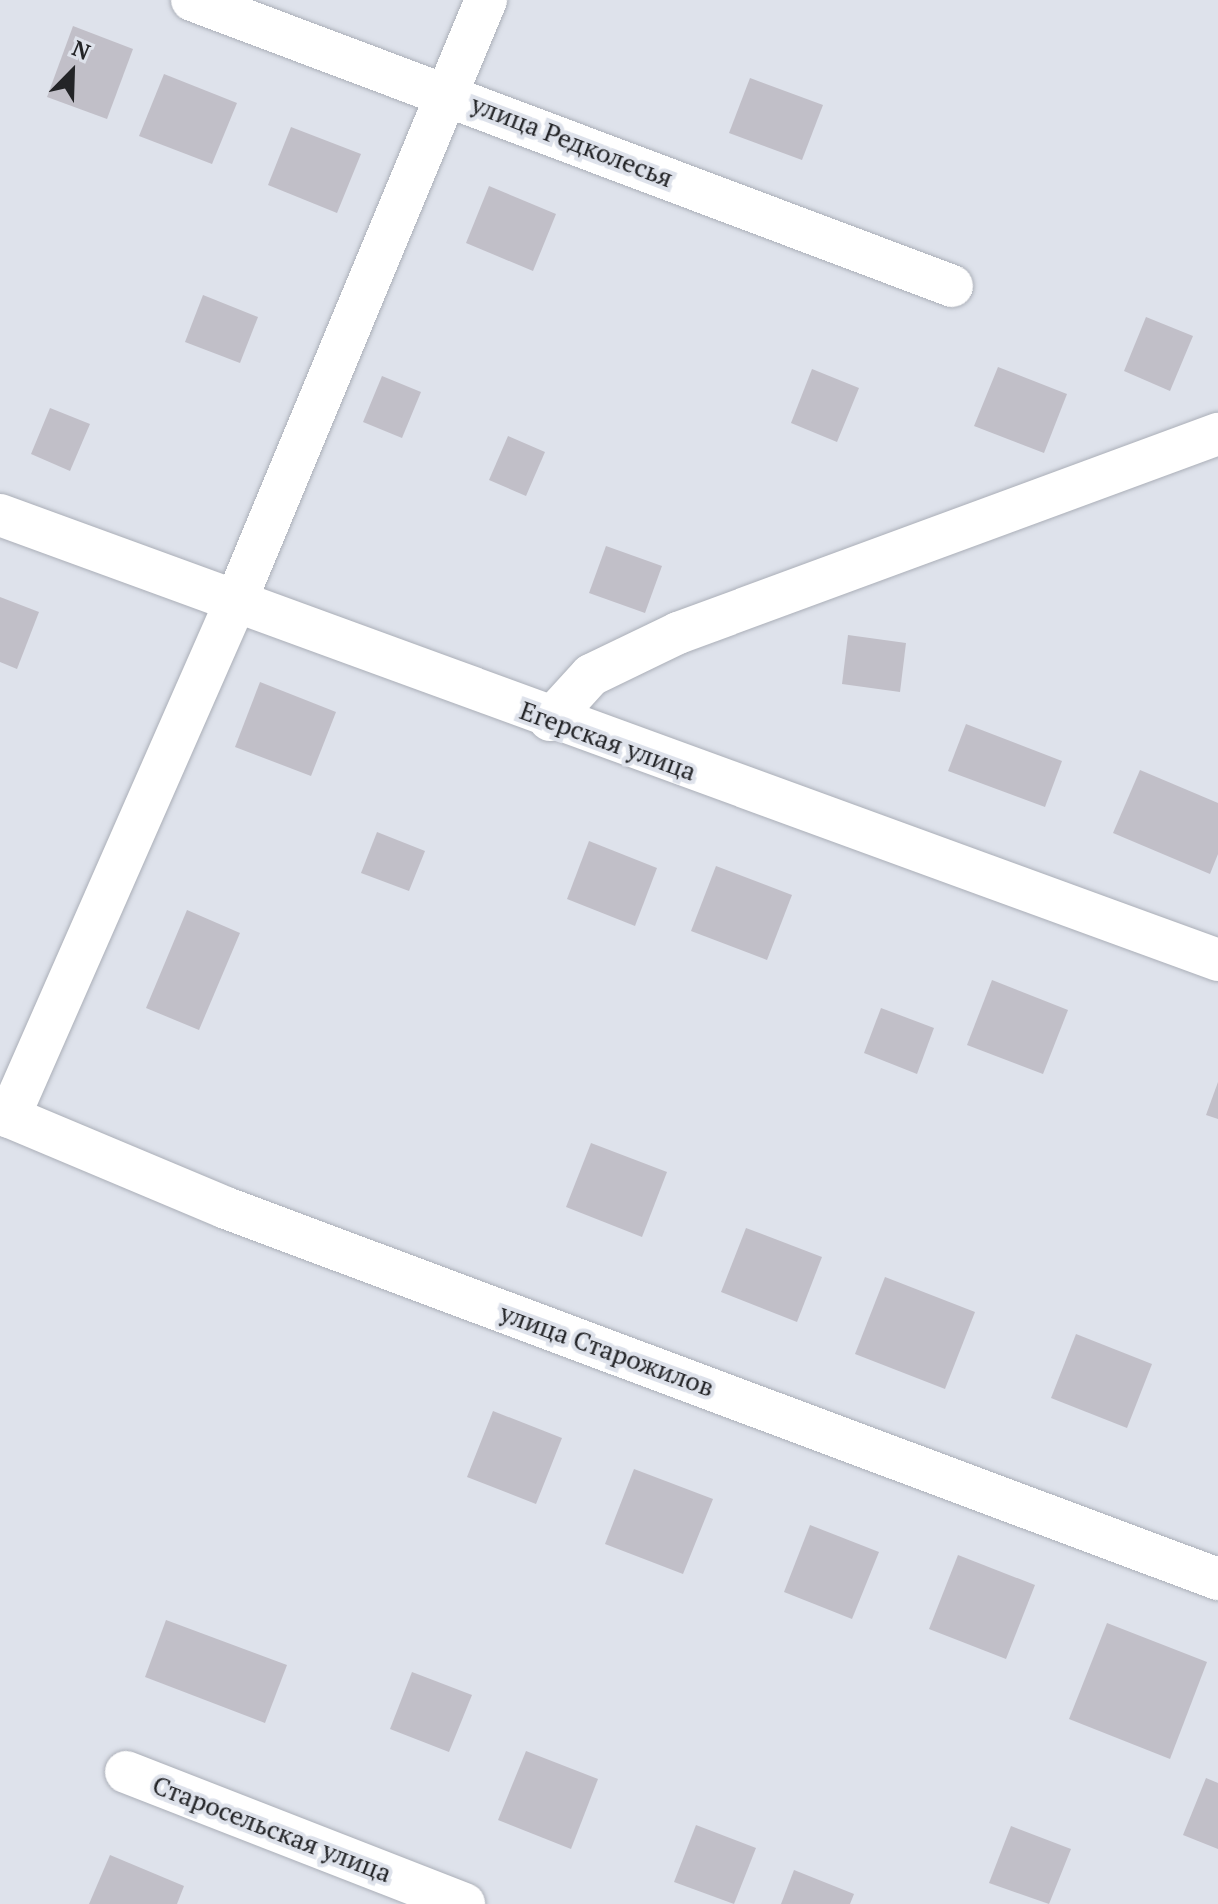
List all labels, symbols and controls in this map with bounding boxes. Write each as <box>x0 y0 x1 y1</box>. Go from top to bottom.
north arrow <box>32 32 112 112</box>
text: N <box>68 33 95 66</box>
street label: улица Редколесья <box>467 88 677 194</box>
street label: Егерская улица <box>516 695 700 787</box>
street label: улица Старожилов <box>496 1297 718 1403</box>
street label: Старосельская улица <box>148 1769 396 1889</box>

